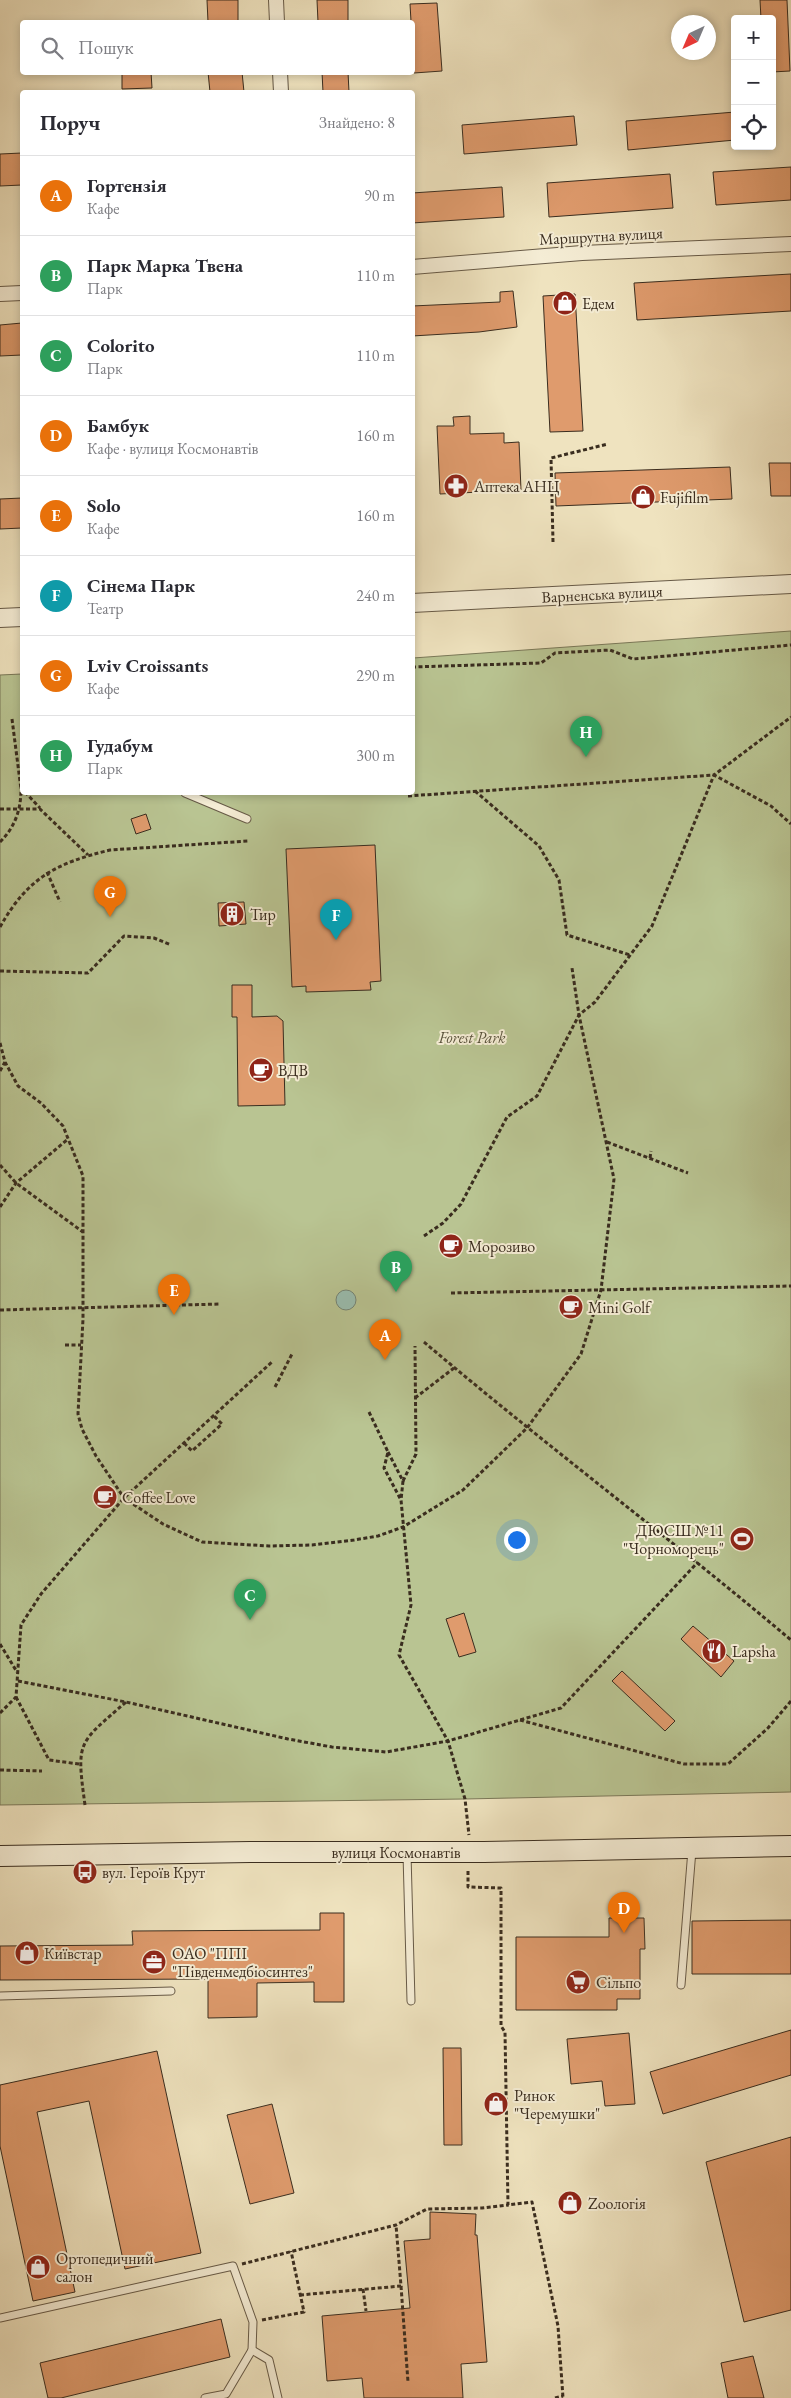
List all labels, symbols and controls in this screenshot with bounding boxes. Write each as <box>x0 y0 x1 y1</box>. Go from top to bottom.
north arrow <box>671 15 716 60</box>
map controls <box>731 15 776 150</box>
button: + <box>731 15 776 60</box>
search box <box>20 20 415 75</box>
icon: search <box>38 34 66 62</box>
text: Пошук <box>78 35 134 60</box>
button: − <box>731 60 776 105</box>
button: locate <box>731 105 776 150</box>
text: Поруч <box>40 109 100 136</box>
text: Знайдено: 8 <box>319 112 395 133</box>
text: Гортензія <box>87 173 167 198</box>
text: A <box>50 185 62 206</box>
text: 90 m <box>364 185 395 206</box>
text: Кафе <box>87 198 120 219</box>
street label: Маршрутна вулиця <box>539 222 663 250</box>
text: Парк Марка Твена <box>87 253 243 278</box>
text: B <box>51 265 61 286</box>
text: 110 m <box>356 265 395 286</box>
text: Парк <box>87 278 123 299</box>
shop icon: Едем <box>552 290 578 316</box>
place label: Едем <box>582 293 615 314</box>
text: Colorito <box>87 333 155 358</box>
text: C <box>50 345 62 366</box>
text: 110 m <box>356 345 395 366</box>
text: Парк <box>87 358 123 379</box>
text: Бамбук <box>87 413 149 438</box>
text: D <box>50 425 62 446</box>
text: 160 m <box>356 425 395 446</box>
text: Кафе · вулиця Космонавтів <box>87 438 258 459</box>
pharmacy icon: Аптека АНЦ <box>443 473 469 499</box>
place label: Аптека АНЦ <box>473 476 560 497</box>
shop icon: Fujifilm <box>630 484 656 510</box>
place label: Fujifilm <box>660 487 709 508</box>
text: Solo <box>87 493 121 518</box>
text: E <box>51 505 61 526</box>
text: 160 m <box>356 505 395 526</box>
text: Кафе <box>87 518 120 539</box>
text: Сінема Парк <box>87 573 195 598</box>
street label: Варненська вулиця <box>541 580 663 608</box>
text: F <box>52 585 60 606</box>
text: 240 m <box>356 585 395 606</box>
text: Театр <box>87 598 124 619</box>
text: Lviv Croissants <box>87 653 208 678</box>
text: G <box>50 665 62 686</box>
text: 290 m <box>356 665 395 686</box>
text: Кафе <box>87 678 120 699</box>
pin: H <box>570 716 602 757</box>
text: Гудабум <box>87 733 153 758</box>
text: H <box>50 745 62 766</box>
text: 300 m <box>356 745 395 766</box>
text: Парк <box>87 758 123 779</box>
pin: G <box>94 876 126 917</box>
pin: F <box>320 899 352 940</box>
building icon: Тир <box>219 901 245 927</box>
place label: Тир <box>250 904 276 925</box>
park label: Forest Park <box>437 1027 506 1048</box>
cafe icon: ВДВ <box>248 1057 274 1083</box>
place label: ВДВ <box>278 1060 308 1081</box>
cafe icon: Морозиво <box>438 1233 464 1259</box>
place label: Морозиво <box>468 1236 535 1257</box>
pin: B <box>380 1251 412 1292</box>
pin: E <box>158 1274 190 1315</box>
cafe icon: Mini Golf <box>558 1294 584 1320</box>
place label: Mini Golf <box>588 1297 652 1318</box>
pin: A <box>369 1319 401 1360</box>
cafe icon: Coffee Love <box>92 1484 118 1510</box>
place label: Coffee Love <box>122 1487 195 1508</box>
place label: ДЮСШ №11 "Чорноморець" <box>623 1520 724 1559</box>
sports icon: ДЮСШ №11 "Чорноморець" <box>729 1526 755 1552</box>
your location <box>504 1527 530 1553</box>
pin: C <box>234 1579 266 1620</box>
restaurant icon: Lapsha <box>701 1638 727 1664</box>
place label: Lapsha <box>732 1641 776 1662</box>
street label: вулиця Космонавтів <box>331 1842 461 1863</box>
bus stop icon: вул. Героїв Крут <box>72 1859 98 1885</box>
place label: вул. Героїв Крут <box>102 1862 205 1883</box>
pin: D <box>608 1892 640 1933</box>
shop icon: Київстар <box>14 1940 40 1966</box>
place label: Київстар <box>44 1943 102 1964</box>
place label: ОАО "ППІ "Південмедбіосинтез" <box>172 1943 313 1982</box>
office icon: ОАО "ППІ "Південмедбіосинтез" <box>141 1949 167 1975</box>
supermarket icon: Сільпо <box>565 1969 591 1995</box>
place label: Сільпо <box>596 1972 641 1993</box>
place label: Ринок "Черемушки" <box>514 2085 600 2124</box>
shop icon: Ринок "Черемушки" <box>483 2091 509 2117</box>
shop icon: Zooлогія <box>557 2190 583 2216</box>
place label: Zooлогія <box>588 2193 646 2214</box>
place label: Ортопедичний салон <box>56 2248 154 2287</box>
shop icon: Ортопедичний салон <box>25 2254 51 2280</box>

